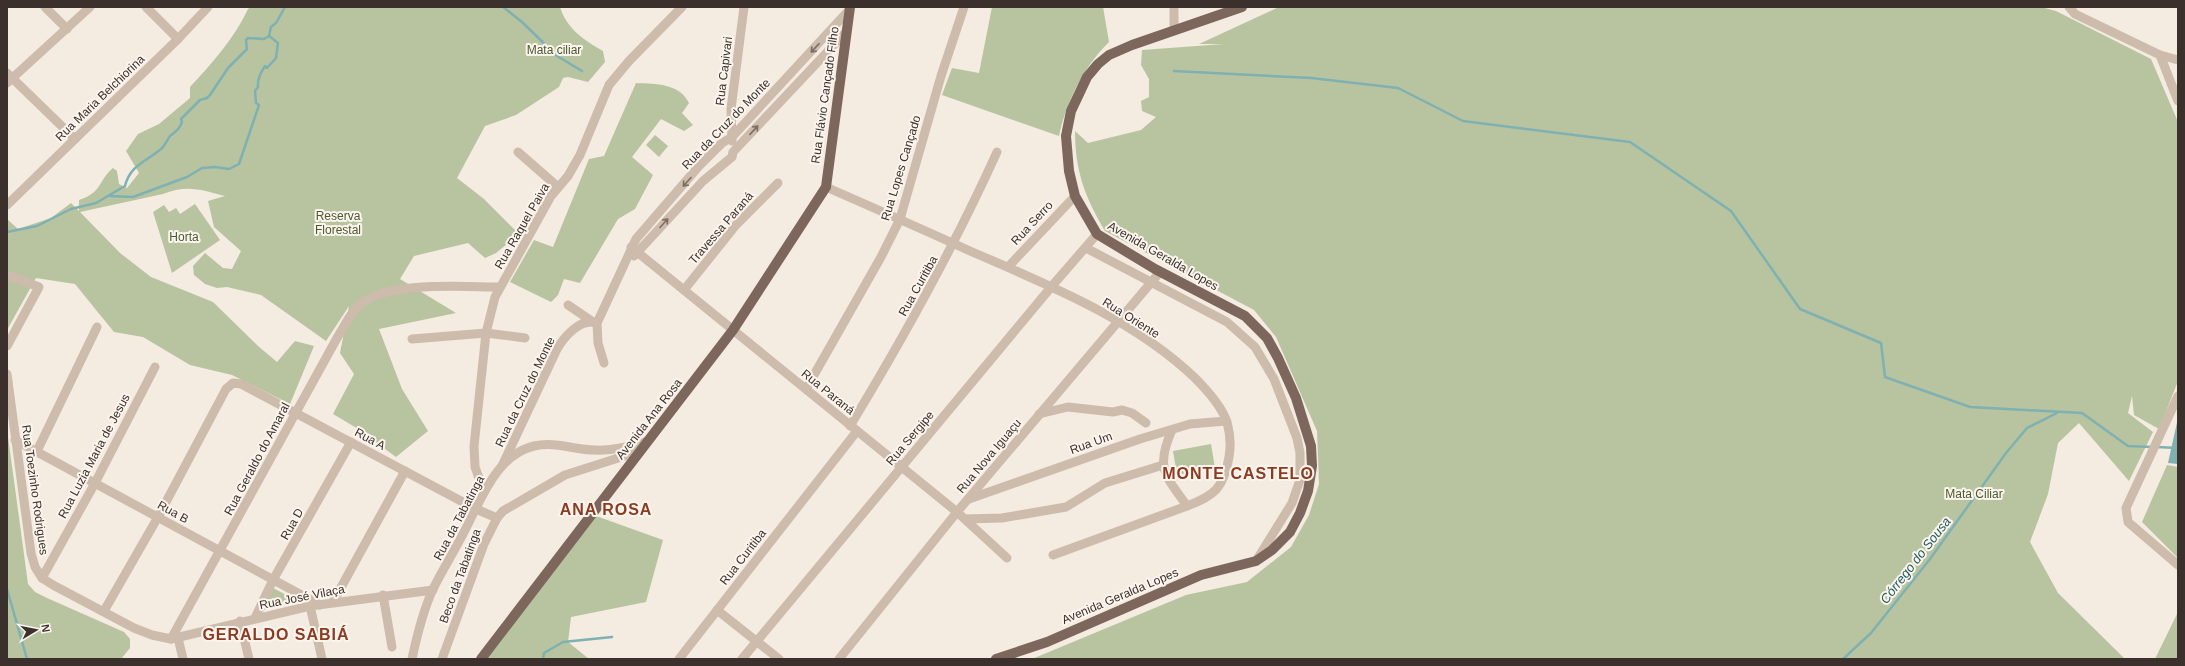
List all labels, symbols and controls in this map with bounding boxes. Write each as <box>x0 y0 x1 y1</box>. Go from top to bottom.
street label: Rua Flávio Cançado Filho <box>808 25 842 164</box>
street label: Rua Capivari <box>713 36 735 106</box>
park label: Mata ciliar <box>527 43 581 57</box>
one-way arrow <box>810 43 820 53</box>
street label: Rua Maria Belchiorina <box>53 52 148 144</box>
street label: Rua da Cruz do Monte <box>679 75 773 172</box>
street label: Rua Lopes Cançado <box>878 113 924 222</box>
one-way arrow <box>749 125 758 135</box>
one-way arrow <box>682 177 692 187</box>
street label: Rua Raquel Paiva <box>492 180 552 271</box>
street label: Travessa Paraná <box>686 189 756 267</box>
street label: Rua Serro <box>1008 198 1056 248</box>
park label: Reserva Florestal <box>315 209 361 237</box>
one-way arrow <box>659 218 669 228</box>
street label: Avenida Geralda Lopes <box>1105 219 1221 293</box>
park label: Horta <box>169 230 199 244</box>
street label: Rua Curitiba <box>896 253 940 319</box>
street label: Rua Oriente <box>1100 295 1162 341</box>
street label: Rua da Cruz do Monte <box>492 334 558 449</box>
street label: Rua Paraná <box>799 366 858 418</box>
street label: Avenida Ana Rosa <box>613 376 685 462</box>
street label: Rua Luzia Maria de Jesus <box>55 391 133 521</box>
street label: Rua Geraldo do Amaral <box>221 400 293 518</box>
street label: Rua Sergipe <box>883 408 937 468</box>
street label: Rua Nova Iguaçu <box>954 416 1024 496</box>
street label: Rua Toezinho Rodrigues <box>19 424 51 556</box>
street label: Rua A <box>352 425 388 453</box>
street label: Rua Um <box>1068 429 1114 457</box>
district label: MONTE CASTELO <box>1162 465 1314 482</box>
street label: Rua da Tabatinga <box>431 473 487 563</box>
park label: Mata Ciliar <box>1945 487 2003 501</box>
street label: Rua B <box>155 498 191 526</box>
district label: ANA ROSA <box>560 501 652 518</box>
street label: Rua D <box>278 505 307 542</box>
water label: Córrego do Sousa <box>1877 514 1954 606</box>
street label: Rua Curitiba <box>717 526 769 588</box>
street label: Beco da Tabatinga <box>436 527 484 625</box>
street label: Avenida Geralda Lopes <box>1060 565 1180 627</box>
street label: Rua José Vilaça <box>258 582 346 612</box>
north arrow <box>16 610 56 650</box>
text: N <box>39 623 52 633</box>
district label: GERALDO SABIÁ <box>202 625 350 643</box>

